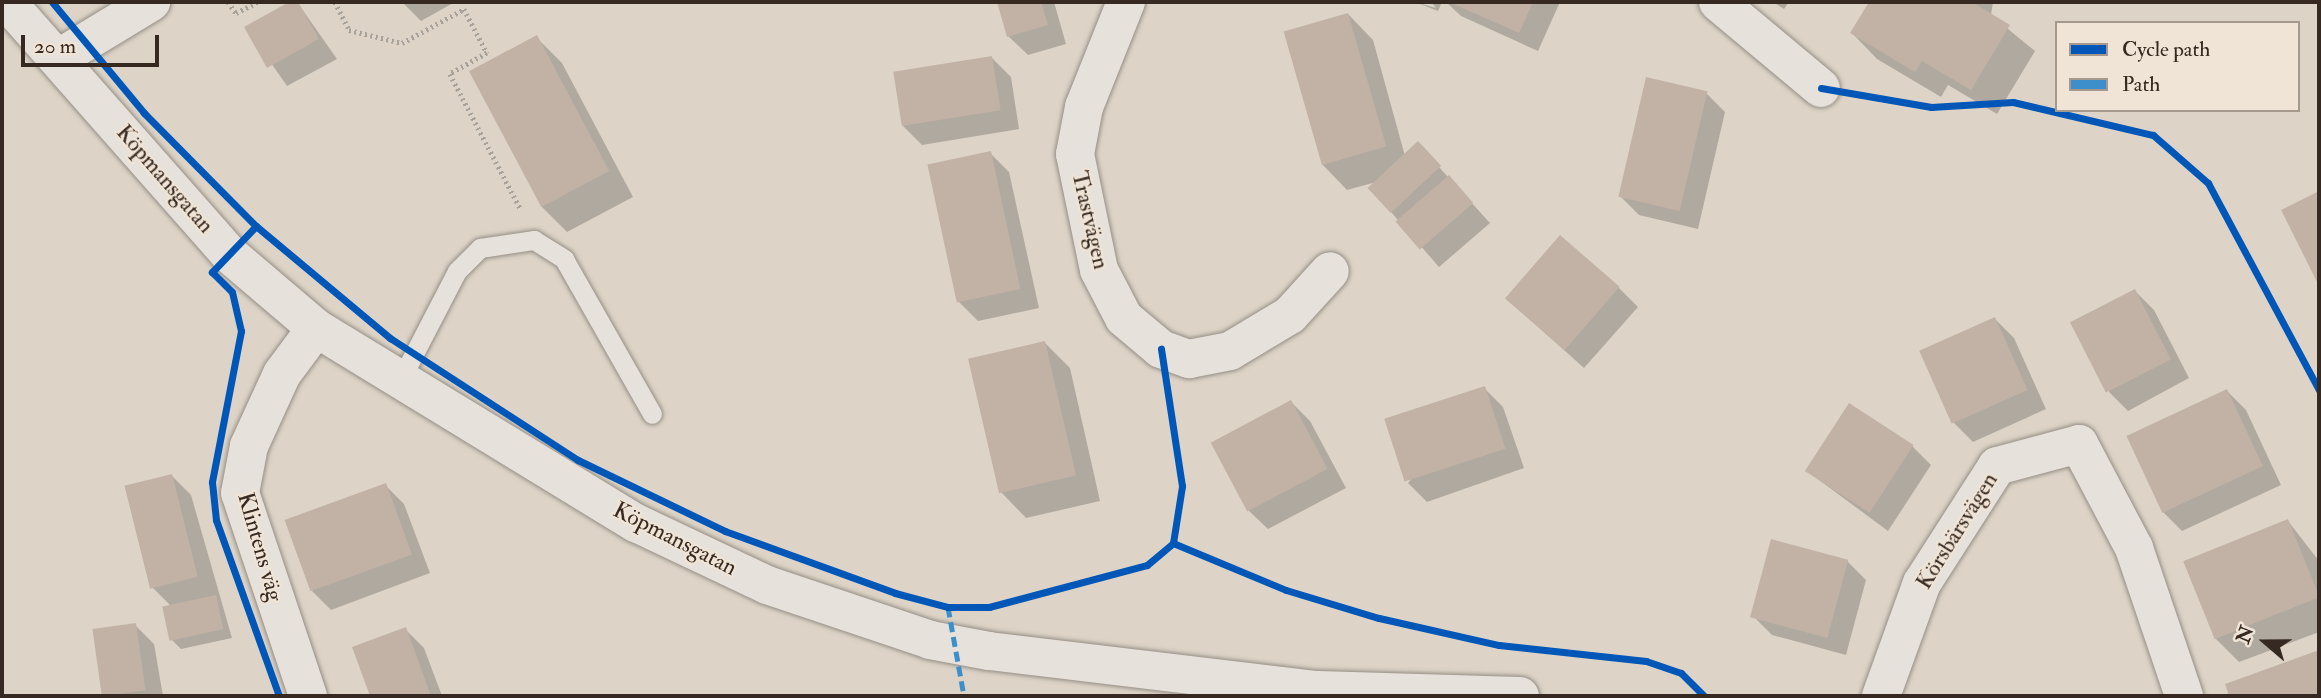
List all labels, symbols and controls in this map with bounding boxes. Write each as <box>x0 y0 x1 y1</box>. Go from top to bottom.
scale bar <box>24 21 163 65</box>
legend <box>2055 21 2300 112</box>
text: 20 m <box>34 33 76 60</box>
text: Cycle path <box>2122 36 2210 63</box>
text: Path <box>2122 71 2160 98</box>
street label: Köpmansgatan <box>110 119 220 239</box>
street label: Trastvägen <box>1065 168 1115 272</box>
street label: Körsbärsvägen <box>1910 468 2004 594</box>
street label: Klintens väg <box>231 489 289 605</box>
street label: Köpmansgatan <box>609 496 741 582</box>
north arrow <box>2230 607 2300 677</box>
text: N <box>2231 623 2259 647</box>

